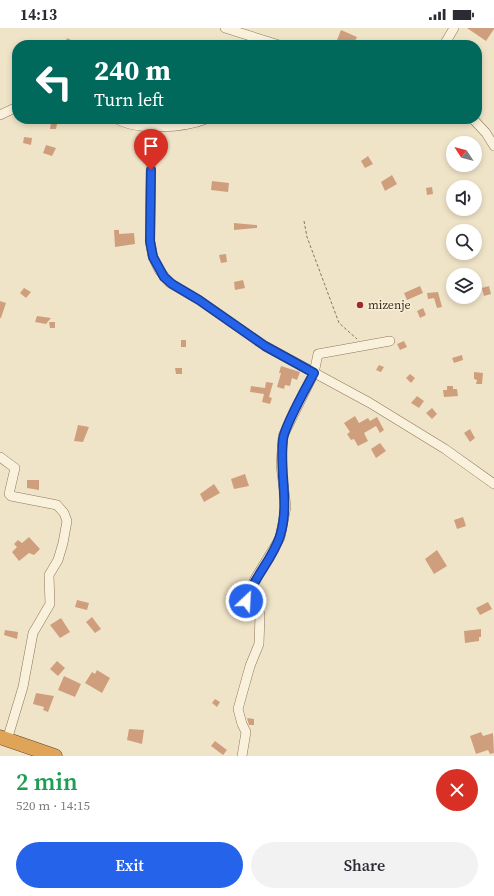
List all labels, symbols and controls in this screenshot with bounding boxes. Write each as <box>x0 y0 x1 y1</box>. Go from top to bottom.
text: 14:13 <box>20 4 57 25</box>
text: 240 m <box>94 51 171 89</box>
icon: left <box>28 56 80 108</box>
text: Turn left <box>94 87 164 112</box>
pin <box>134 129 168 170</box>
icon: arrive <box>140 135 162 157</box>
north arrow <box>446 136 482 172</box>
map controls <box>446 136 482 304</box>
button: sound <box>446 180 482 216</box>
button: search <box>446 224 482 260</box>
button: layers <box>446 268 482 304</box>
place label: mizenje <box>368 297 411 313</box>
marker: mizenje <box>355 300 365 310</box>
position arrow <box>225 580 267 622</box>
text: 2 min <box>16 765 78 798</box>
button: close <box>436 769 478 811</box>
text: 520 m · 14:15 <box>16 797 90 814</box>
button: Exit <box>16 842 243 888</box>
button: Share <box>251 842 478 888</box>

